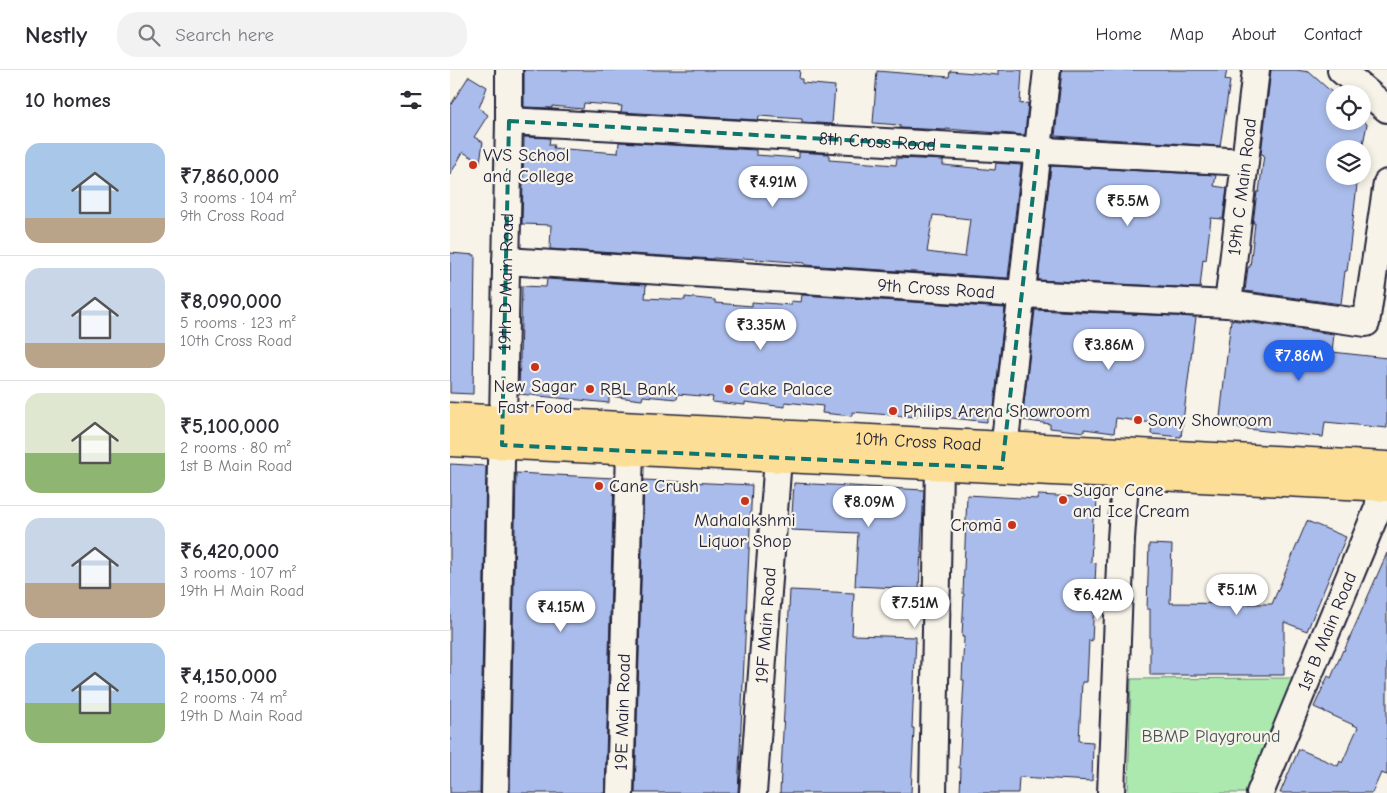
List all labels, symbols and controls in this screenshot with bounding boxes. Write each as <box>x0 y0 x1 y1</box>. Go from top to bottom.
search box <box>117 12 467 57</box>
text: Nestly <box>25 21 87 49</box>
icon: search <box>135 21 163 49</box>
text: Search here <box>175 24 274 46</box>
text: Home <box>1095 24 1142 45</box>
text: Map <box>1170 24 1204 45</box>
text: About <box>1232 24 1276 45</box>
text: Contact <box>1304 24 1362 45</box>
map controls <box>1326 85 1371 185</box>
button: locate <box>1326 85 1371 130</box>
icon: filters <box>397 86 425 114</box>
text: 10 homes <box>25 88 111 112</box>
street label: 19th C Main Road <box>1223 117 1261 257</box>
street label: 8th Cross Road <box>818 128 937 155</box>
button: layers <box>1326 140 1371 185</box>
place label: VVS School and College <box>483 145 574 187</box>
marker: VVS School and College <box>467 159 479 171</box>
icon: home <box>65 163 125 223</box>
text: ₹7,860,000 <box>180 164 279 188</box>
pin: ₹4.91M <box>732 166 814 208</box>
text: ₹4.91M <box>749 173 797 191</box>
pin: ₹5.5M <box>1093 184 1163 227</box>
text: 3 rooms · 104 m² <box>180 189 296 207</box>
text: ₹5.5M <box>1107 192 1149 210</box>
text: 9th Cross Road <box>180 207 284 225</box>
street label: 19th D Main Road <box>494 213 518 351</box>
street label: 9th Cross Road <box>877 274 995 303</box>
icon: home <box>65 288 125 348</box>
text: ₹8,090,000 <box>180 289 282 313</box>
pin: ₹3.35M <box>720 308 802 351</box>
text: 5 rooms · 123 m² <box>180 314 296 332</box>
text: ₹3.35M <box>736 316 786 334</box>
pin: ₹3.86M <box>1068 328 1150 371</box>
text: 10th Cross Road <box>180 332 292 350</box>
text: ₹3.86M <box>1084 336 1134 354</box>
pin: ₹7.86M <box>1258 340 1340 382</box>
text: ₹7.86M <box>1275 347 1323 365</box>
marker: New Sagar Fast Food <box>529 361 541 373</box>
place label: New Sagar Fast Food <box>494 376 577 418</box>
place label: RBL Bank <box>600 379 676 400</box>
place label: Cake Palace <box>739 379 832 400</box>
marker: RBL Bank <box>584 383 596 395</box>
marker: Cake Palace <box>723 383 735 395</box>
place label: Philips Arena Showroom <box>903 401 1090 422</box>
marker: Philips Arena Showroom <box>887 405 899 417</box>
place label: Sony Showroom <box>1148 410 1272 431</box>
icon: home <box>65 413 125 473</box>
text: ₹5,100,000 <box>180 414 280 438</box>
marker: Sony Showroom <box>1132 414 1144 426</box>
street label: 10th Cross Road <box>855 428 982 455</box>
text: 2 rooms · 80 m² <box>180 439 291 457</box>
text: 1st B Main Road <box>180 457 292 475</box>
place label: Cane Crush <box>609 476 699 497</box>
marker: Cane Crush <box>593 480 605 492</box>
place label: Sugar Cane and Ice Cream <box>1073 480 1190 522</box>
pin: ₹8.09M <box>828 486 910 528</box>
text: ₹8.09M <box>844 493 894 511</box>
marker: Sugar Cane and Ice Cream <box>1057 494 1069 506</box>
marker: Mahalakshmi Liquor Shop <box>739 495 751 507</box>
place label: Mahalakshmi Liquor Shop <box>694 510 796 552</box>
place label: Cromā <box>950 515 1002 536</box>
marker: Cromā <box>1006 519 1018 531</box>
icon: home <box>65 538 125 598</box>
text: ₹6,420,000 <box>180 539 279 563</box>
text: 3 rooms · 107 m² <box>180 564 296 582</box>
street label: 19F Main Road <box>751 567 780 684</box>
street label: 1st B Main Road <box>1293 569 1361 694</box>
pin: ₹5.1M <box>1202 574 1272 616</box>
pin: ₹6.42M <box>1057 578 1139 621</box>
text: ₹5.1M <box>1217 581 1257 599</box>
text: 19th H Main Road <box>180 582 304 600</box>
pin: ₹7.51M <box>874 586 956 629</box>
text: ₹6.42M <box>1074 586 1122 604</box>
pin: ₹4.15M <box>520 590 602 633</box>
text: ₹7.51M <box>892 594 938 612</box>
text: ₹4.15M <box>537 598 585 616</box>
street label: 19E Main Road <box>610 653 635 771</box>
icon: home <box>65 663 125 723</box>
text: ₹4,150,000 <box>180 664 277 688</box>
text: 2 rooms · 74 m² <box>180 689 287 707</box>
text: 19th D Main Road <box>180 707 303 725</box>
park label: BBMP Playground <box>1141 726 1281 747</box>

